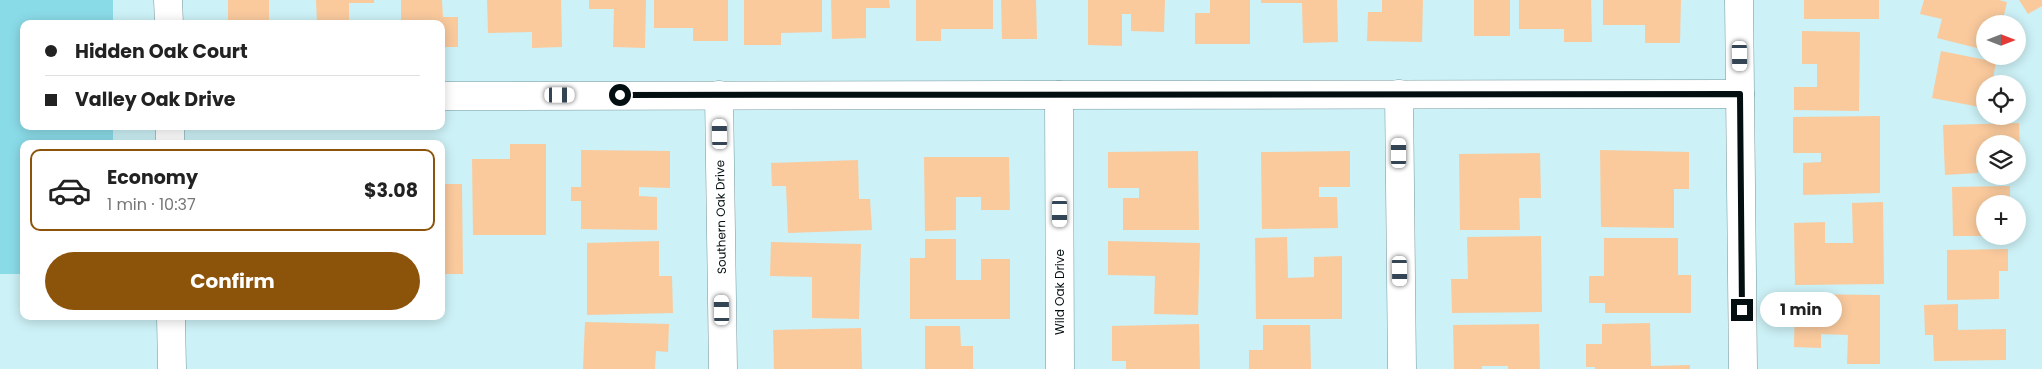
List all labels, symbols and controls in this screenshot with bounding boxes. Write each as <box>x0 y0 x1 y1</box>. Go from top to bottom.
north arrow <box>1976 15 2026 65</box>
map controls <box>1976 15 2026 245</box>
text: Hidden Oak Court <box>75 38 248 65</box>
car <box>1732 41 1747 71</box>
button: locate <box>1976 75 2026 125</box>
route start <box>609 84 631 106</box>
text: Valley Oak Drive <box>75 86 235 113</box>
car <box>545 88 575 103</box>
car <box>712 119 727 149</box>
button: layers <box>1976 135 2026 185</box>
car <box>1391 138 1406 168</box>
street label: Southern Oak Drive <box>711 160 730 274</box>
text: Economy <box>107 164 198 191</box>
icon: car <box>47 168 92 213</box>
text: $3.08 <box>364 177 418 204</box>
text: 1 min · 10:37 <box>107 193 196 216</box>
button: + <box>1976 195 2026 245</box>
car <box>1052 197 1067 227</box>
street label: Wild Oak Drive <box>1051 249 1068 335</box>
button: Confirm <box>45 252 420 310</box>
car <box>1392 256 1407 286</box>
callout: 1 min <box>1760 292 1842 328</box>
car <box>714 295 729 325</box>
text: 1 min <box>1780 298 1822 321</box>
route end <box>1731 299 1753 321</box>

